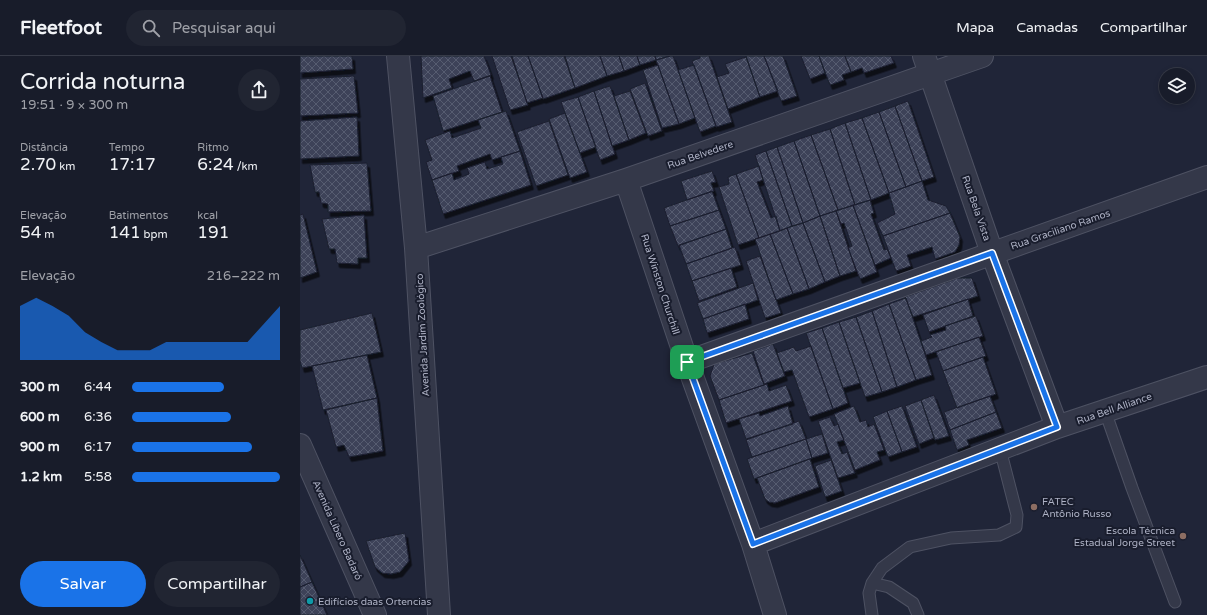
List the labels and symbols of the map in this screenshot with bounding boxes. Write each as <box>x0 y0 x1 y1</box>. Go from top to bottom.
street label: Rua Belvedere <box>666 138 735 172</box>
street label: Rua Bela Vista <box>959 174 993 243</box>
street label: Rua Graciliano Ramos <box>1009 207 1112 253</box>
street label: Rua Winston Churchill <box>638 233 682 336</box>
street label: Avenida Jardim Zoológico <box>414 273 432 397</box>
pin <box>670 345 704 379</box>
street label: Rua Bell Alliance <box>1075 390 1154 427</box>
street label: Avenida Líbero Badaró <box>310 479 365 582</box>
place label: FATEC Antônio Russo <box>1042 496 1111 520</box>
marker: FATEC Antônio Russo <box>1029 502 1039 512</box>
place label: Escola Técnica Estadual Jorge Street <box>1074 525 1175 549</box>
marker: Escola Técnica Estadual Jorge Street <box>1178 531 1188 541</box>
marker: Edifícios daas Ortencias <box>305 596 315 606</box>
place label: Edifícios daas Ortencias <box>318 596 431 608</box>

